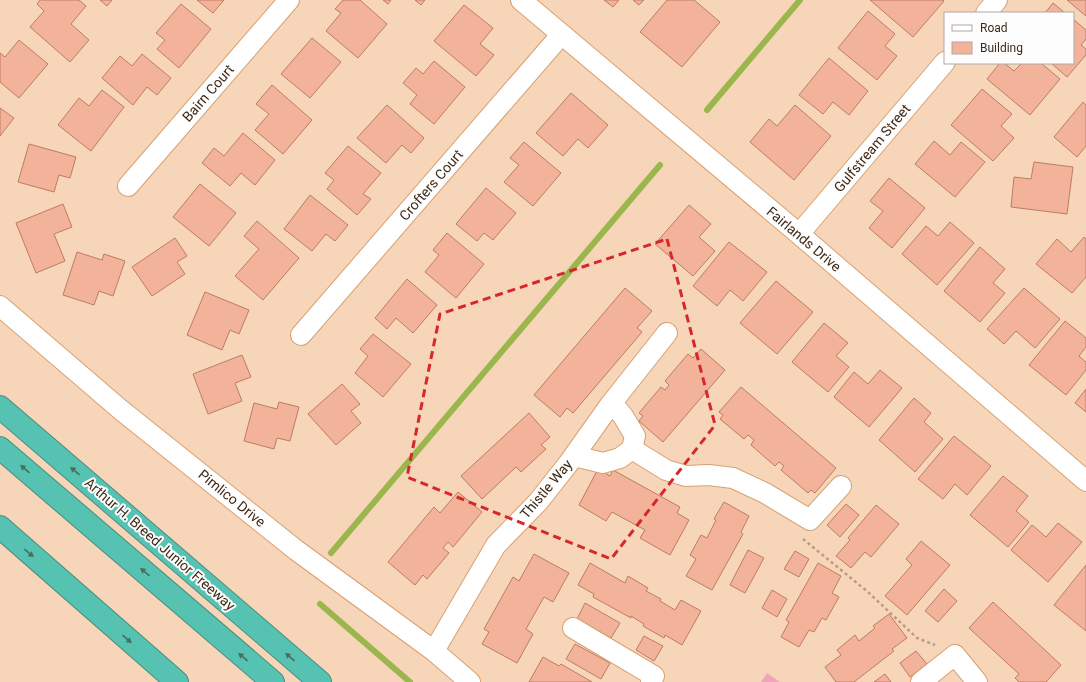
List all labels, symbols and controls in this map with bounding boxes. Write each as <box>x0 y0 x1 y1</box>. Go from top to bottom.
legend <box>944 12 1074 64</box>
text: Road <box>980 21 1008 35</box>
text: Building <box>980 41 1023 55</box>
street label: Bairn Court <box>179 61 237 125</box>
street label: Gulfstream Street <box>831 101 914 195</box>
street label: Crofters Court <box>396 146 466 224</box>
street label: Fairlands Drive <box>764 203 844 275</box>
street label: Thistle Way <box>517 456 575 522</box>
one-way arrow <box>19 464 30 473</box>
street label: Pimlico Drive <box>195 466 269 530</box>
one-way arrow <box>70 467 80 476</box>
street label: Arthur H. Breed Junior Freeway <box>82 474 239 614</box>
one-way arrow <box>24 549 35 558</box>
one-way arrow <box>139 567 150 576</box>
one-way arrow <box>122 634 133 643</box>
one-way arrow <box>238 652 249 661</box>
one-way arrow <box>285 652 296 661</box>

